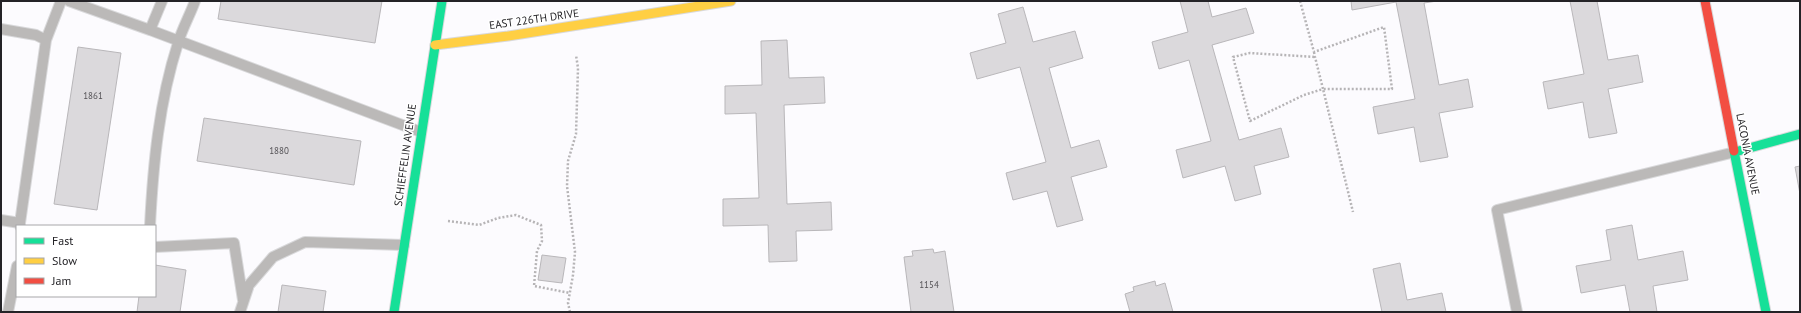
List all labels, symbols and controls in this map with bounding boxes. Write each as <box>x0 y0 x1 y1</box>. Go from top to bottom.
street label: EAST 226TH DRIVE <box>488 6 580 32</box>
house number: 1861 <box>83 90 103 101</box>
street label: SCHIEFFELIN AVENUE <box>391 103 419 207</box>
street label: LACONIA AVENUE <box>1733 112 1763 196</box>
house number: 1880 <box>269 145 289 156</box>
legend <box>16 225 156 297</box>
text: Fast <box>52 233 73 248</box>
text: Slow <box>52 253 77 268</box>
text: Jam <box>51 273 71 288</box>
house number: 1154 <box>919 279 939 290</box>

